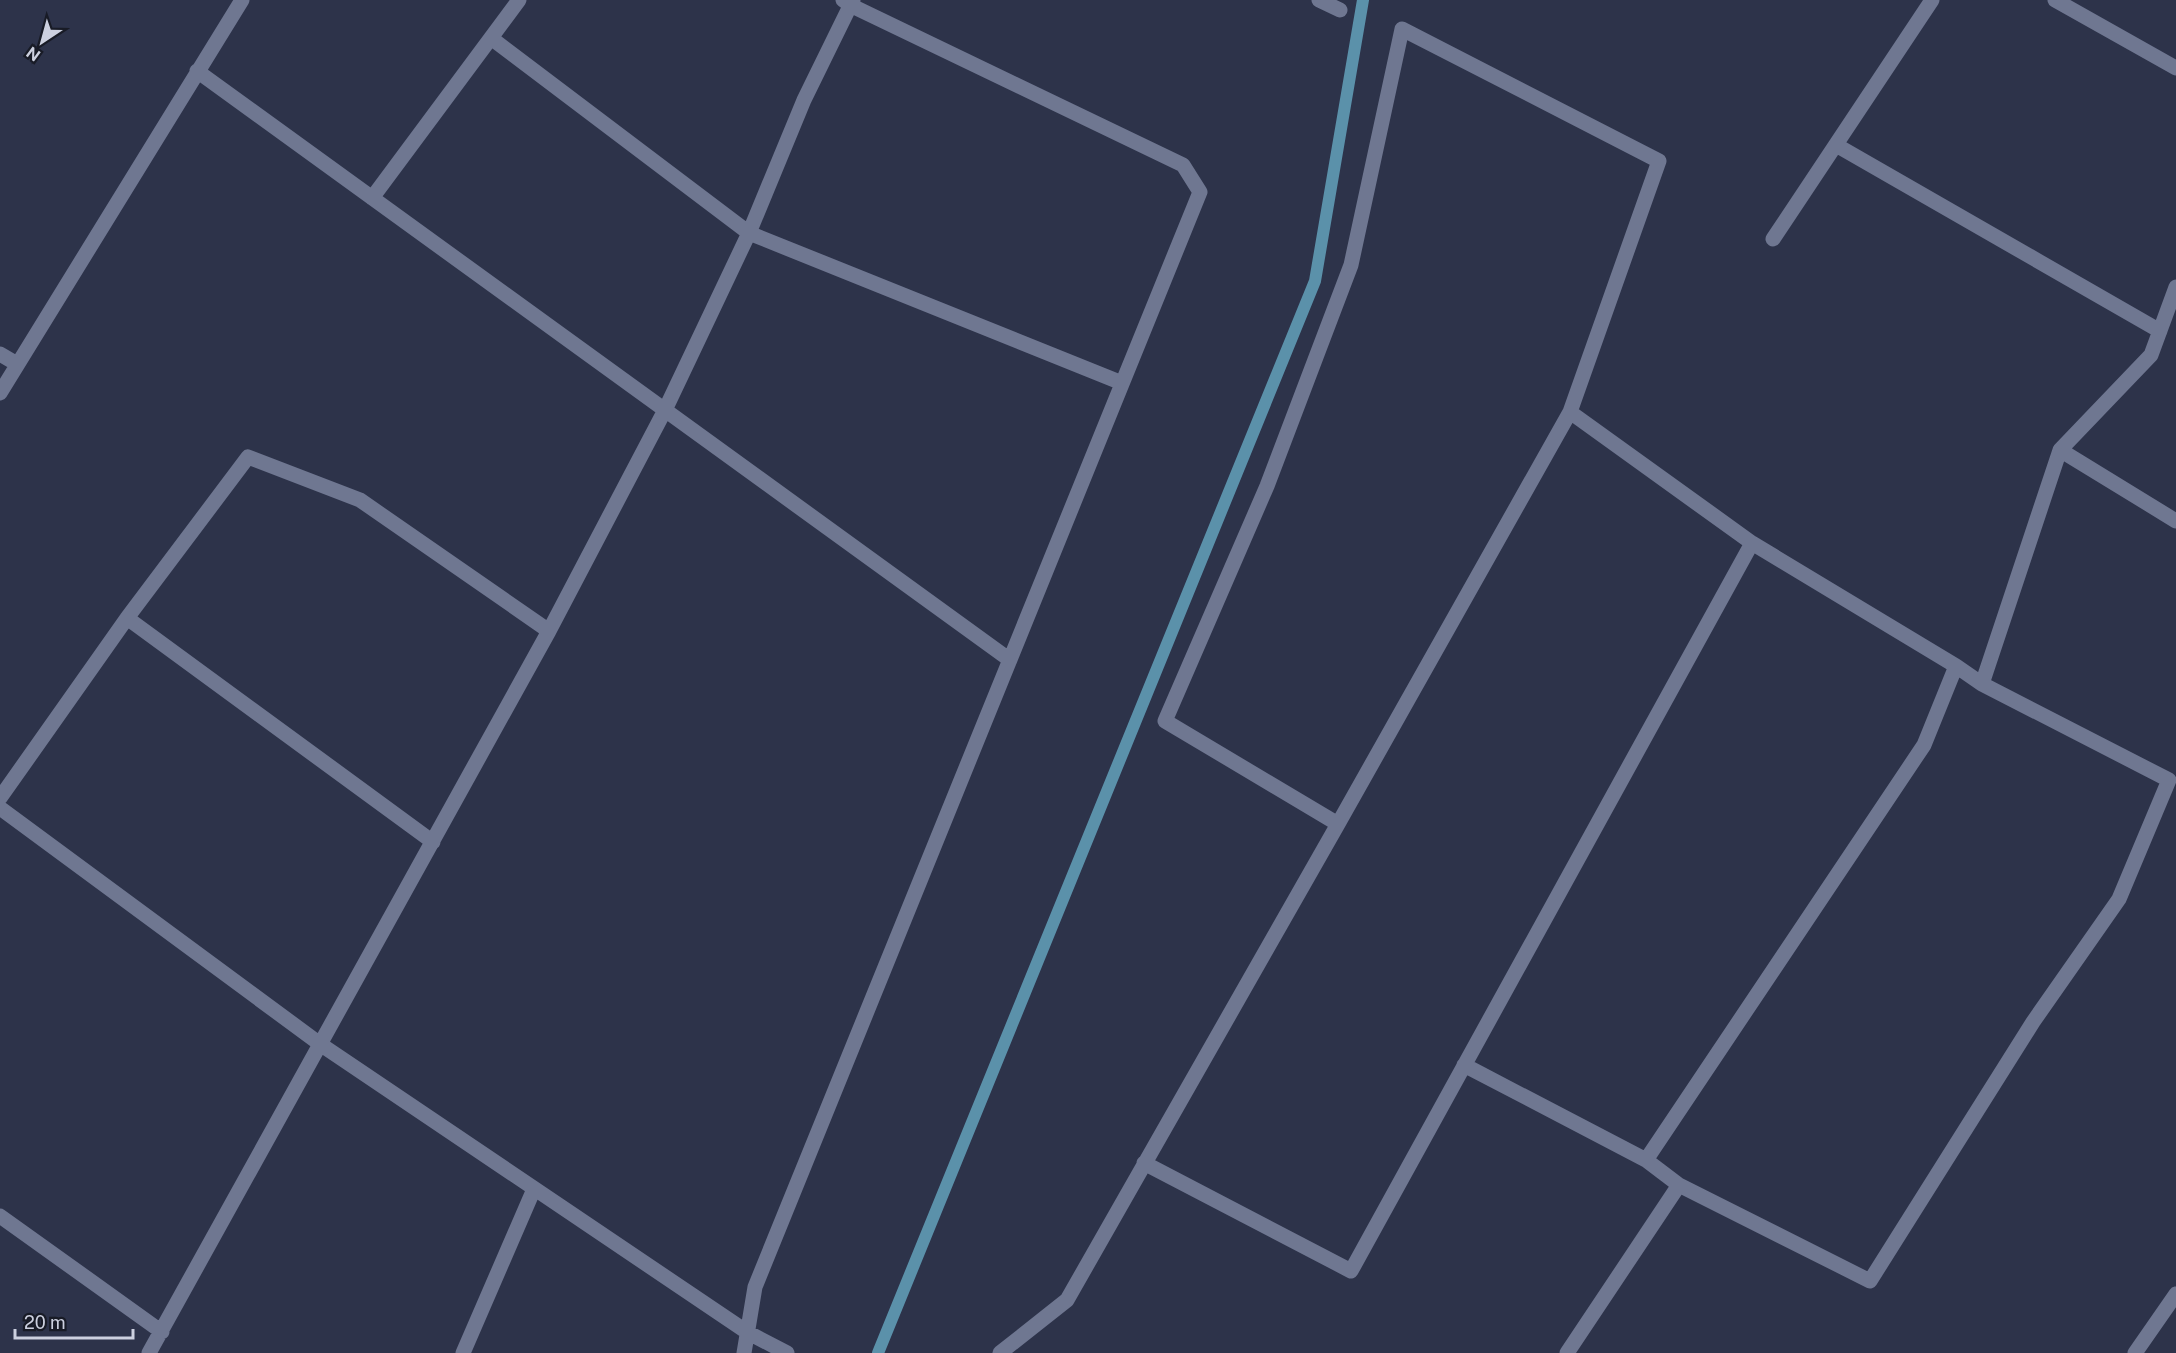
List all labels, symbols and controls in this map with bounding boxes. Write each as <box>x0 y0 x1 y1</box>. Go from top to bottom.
north arrow <box>12 12 72 72</box>
text: N <box>23 42 44 65</box>
scale bar <box>15 1302 134 1340</box>
text: 20 m <box>24 1312 66 1333</box>

